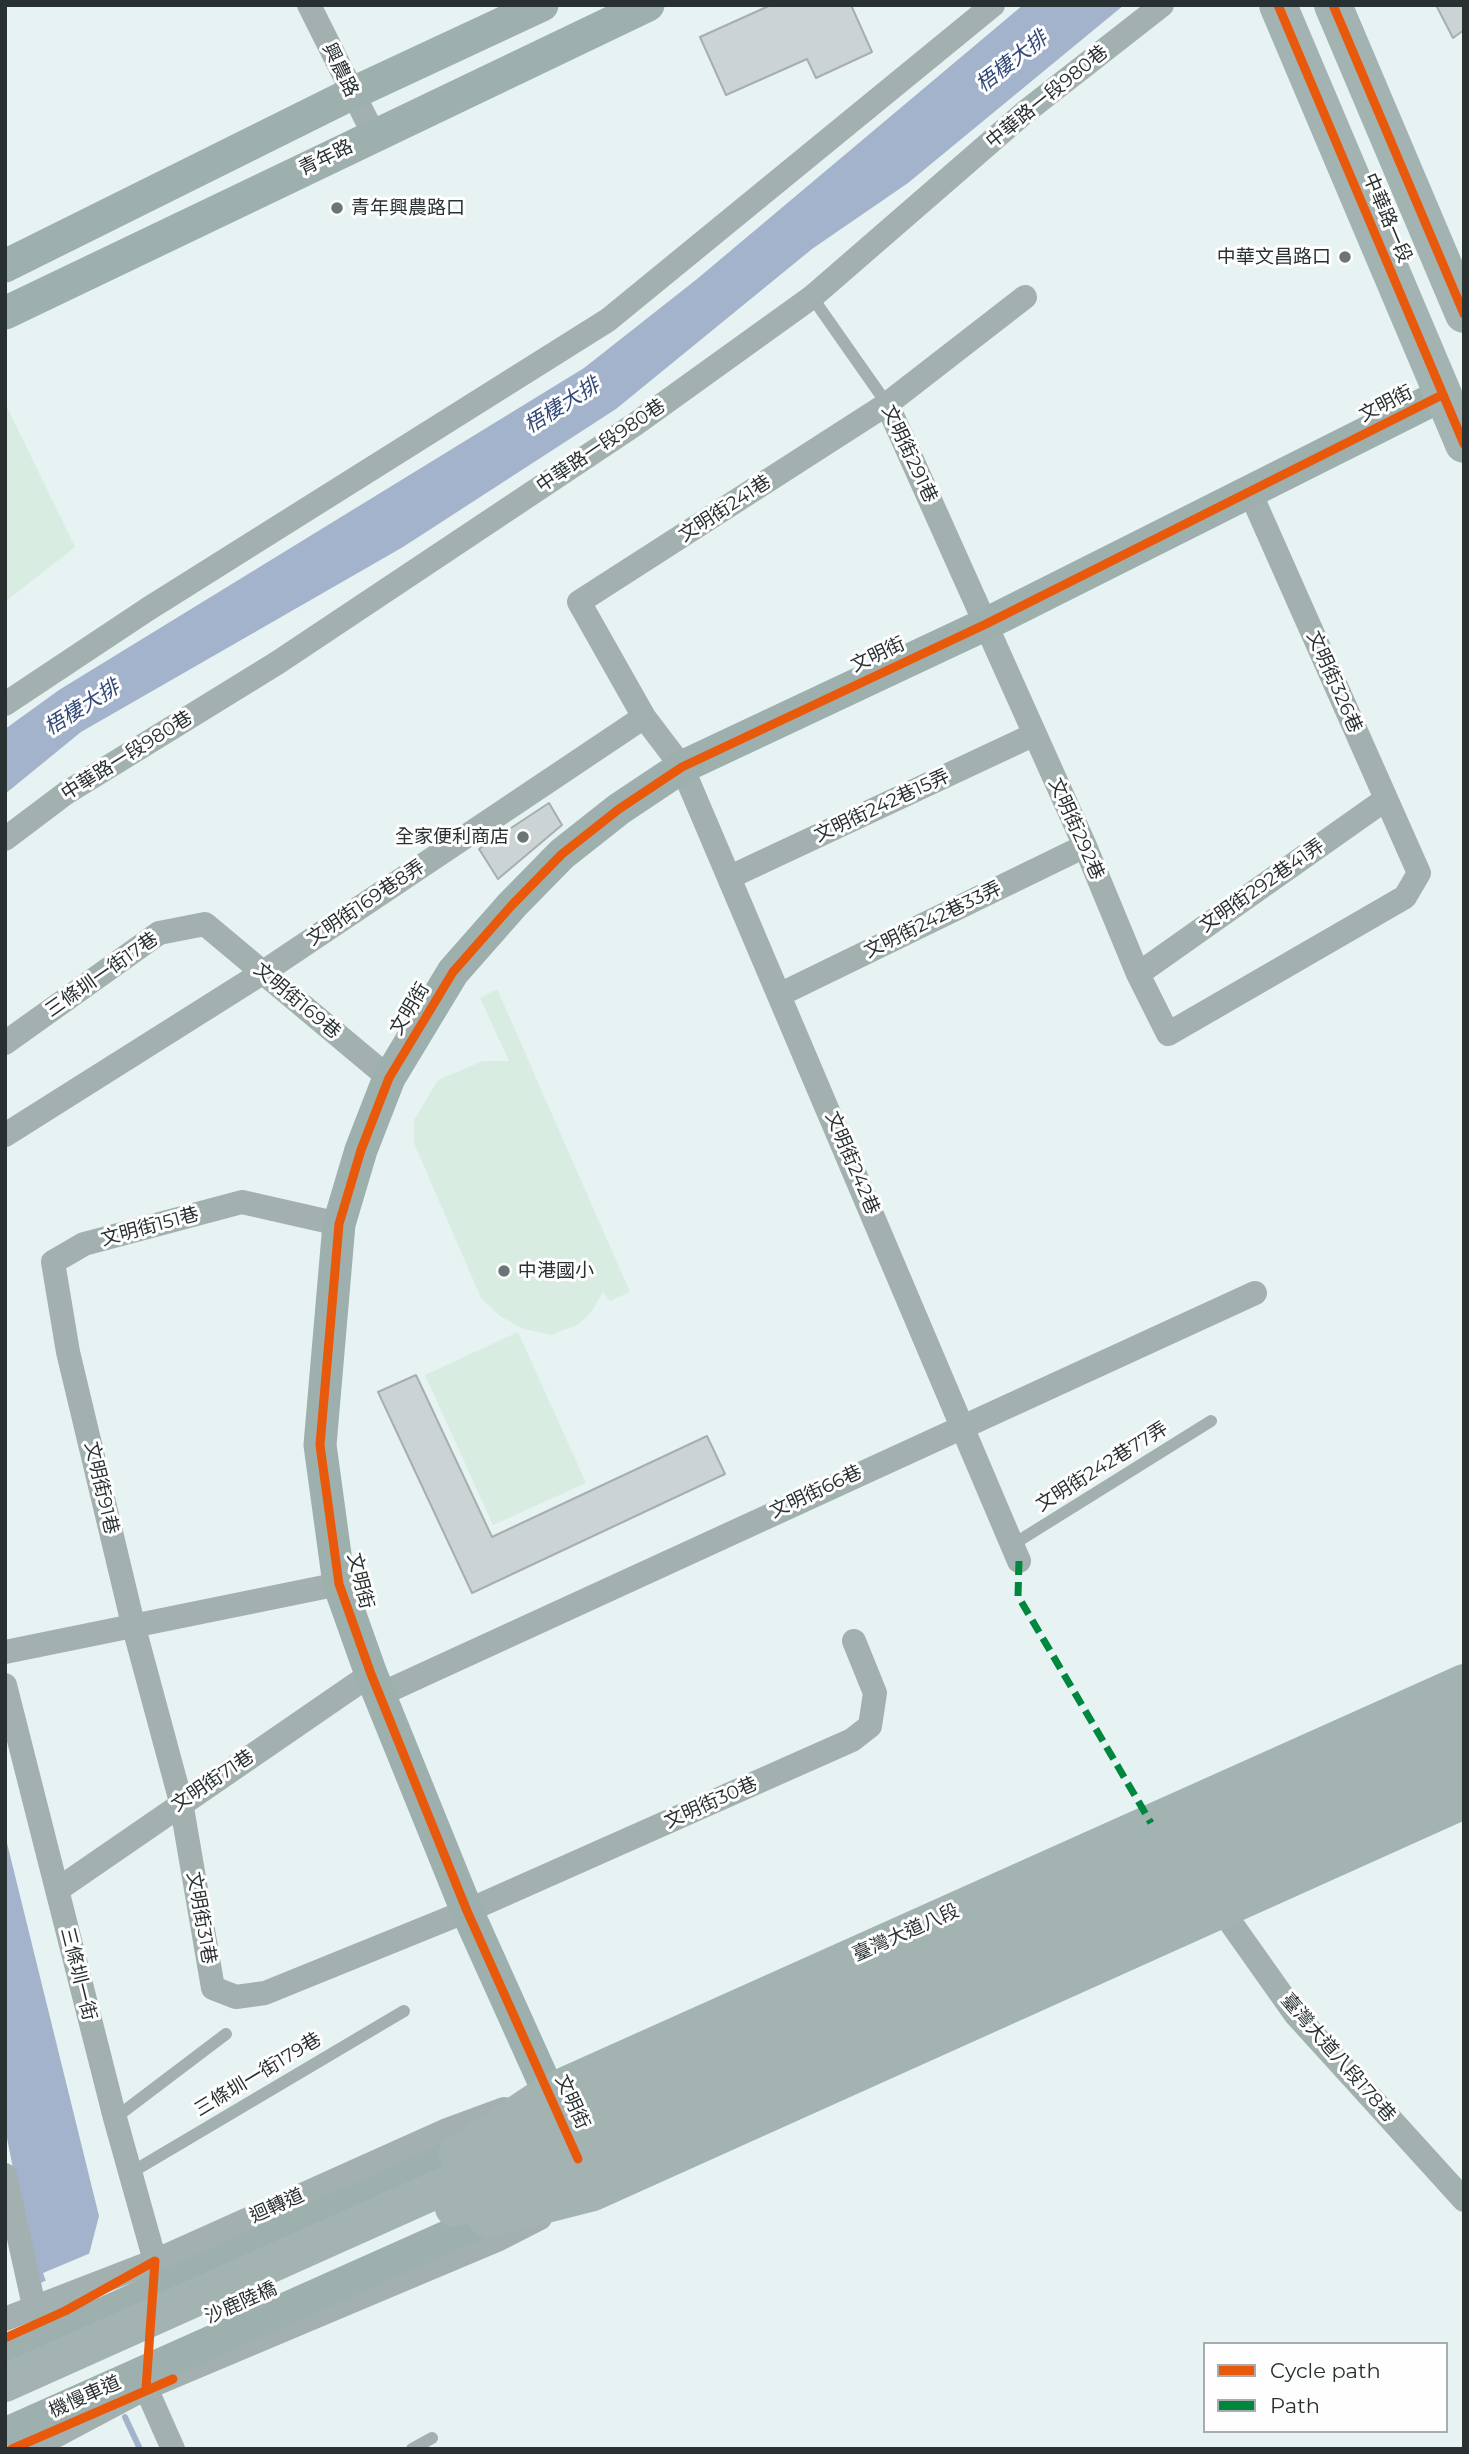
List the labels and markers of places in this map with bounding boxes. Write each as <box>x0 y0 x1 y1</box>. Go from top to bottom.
place label: 青年興農路口 <box>351 197 465 219</box>
marker: 青年興農路口 <box>329 200 345 216</box>
place label: 中華文昌路口 <box>1217 246 1331 268</box>
marker: 中華文昌路口 <box>1337 249 1353 265</box>
place label: 全家便利商店 <box>395 826 509 848</box>
marker: 全家便利商店 <box>515 829 531 845</box>
place label: 中港國小 <box>518 1260 594 1282</box>
marker: 中港國小 <box>496 1263 512 1279</box>

